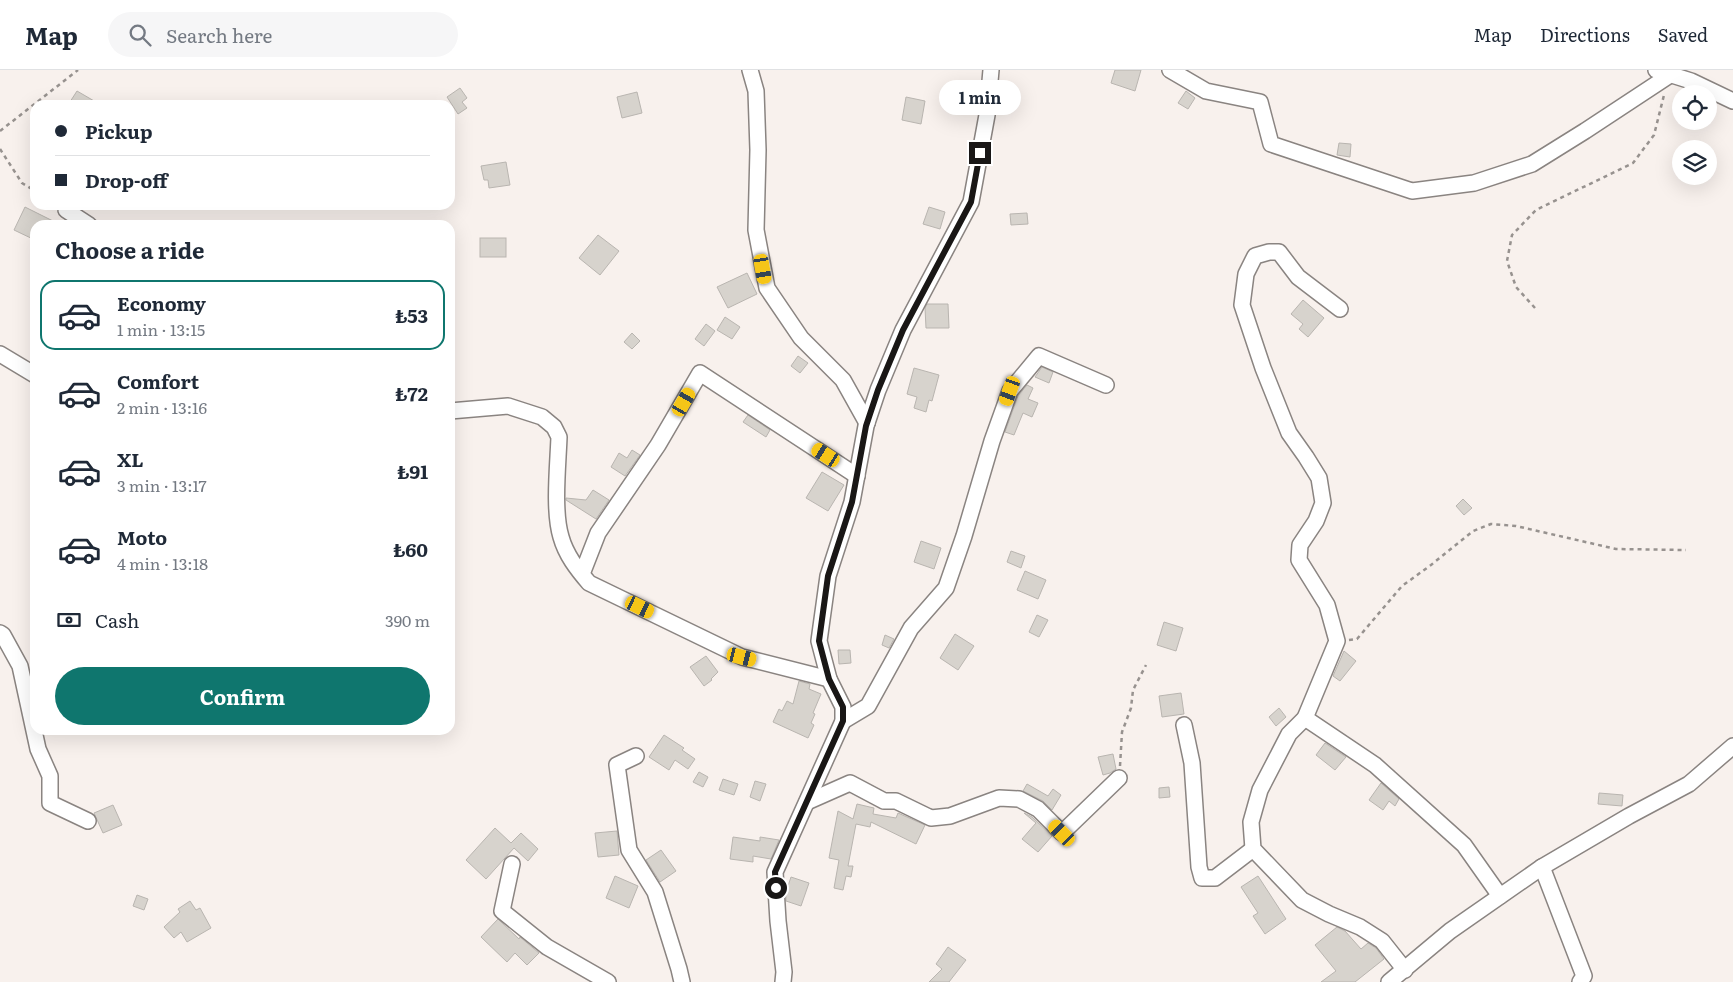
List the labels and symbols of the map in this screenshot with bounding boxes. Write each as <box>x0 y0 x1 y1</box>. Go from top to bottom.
callout: 1 min <box>939 81 1021 116</box>
route end <box>969 142 991 164</box>
car <box>753 253 772 285</box>
car <box>997 374 1022 408</box>
car <box>670 385 697 419</box>
car <box>809 441 842 469</box>
car <box>623 594 656 620</box>
car <box>725 646 758 668</box>
car <box>1046 817 1077 849</box>
route start <box>765 877 787 899</box>

